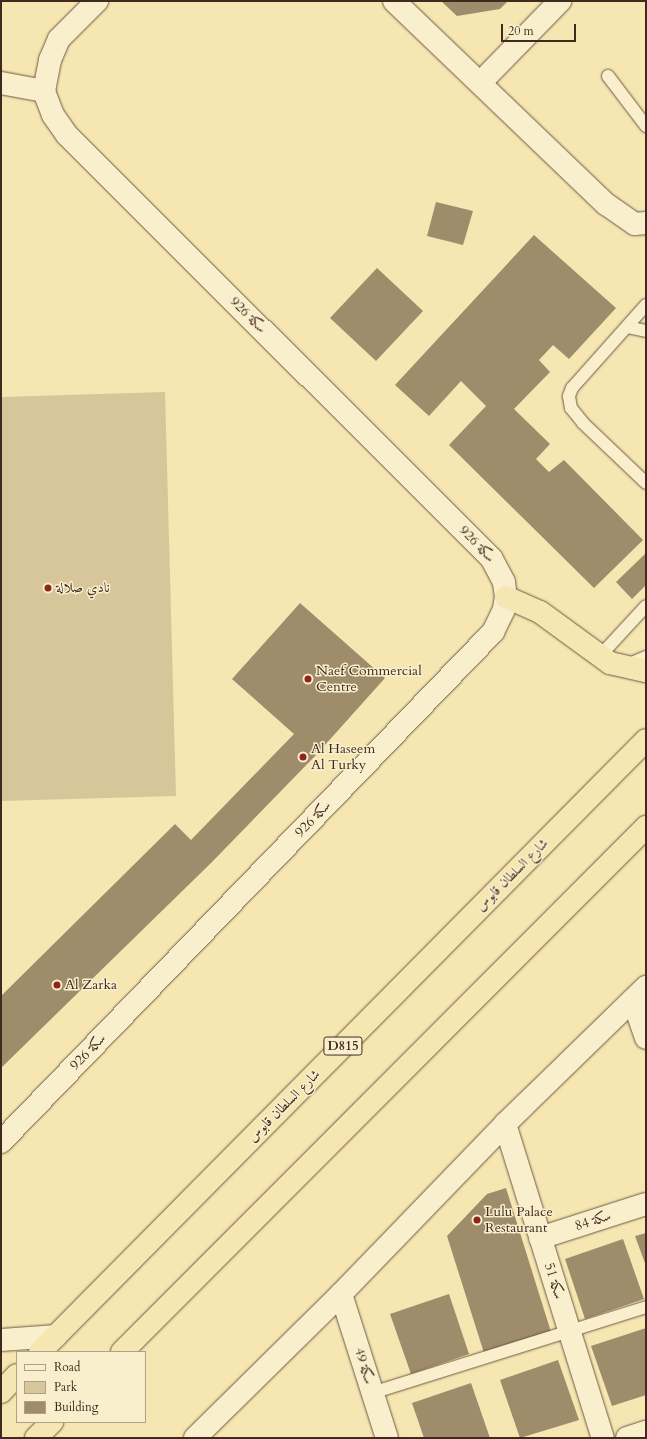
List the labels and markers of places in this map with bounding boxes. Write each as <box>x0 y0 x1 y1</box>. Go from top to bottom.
place label: نادي صلالة <box>56 580 110 596</box>
marker: نادي صلالة <box>43 583 53 593</box>
place label: Naef Commercial Centre <box>316 663 422 696</box>
marker: Naef Commercial Centre <box>303 674 313 684</box>
place label: Al Haseem Al Turky <box>311 741 375 774</box>
marker: Al Haseem Al Turky <box>298 752 308 762</box>
place label: Al Zarka <box>65 977 117 993</box>
marker: Al Zarka <box>52 980 62 990</box>
place label: Lulu Palace Restaurant <box>485 1204 553 1236</box>
marker: Lulu Palace Restaurant <box>472 1215 482 1225</box>

